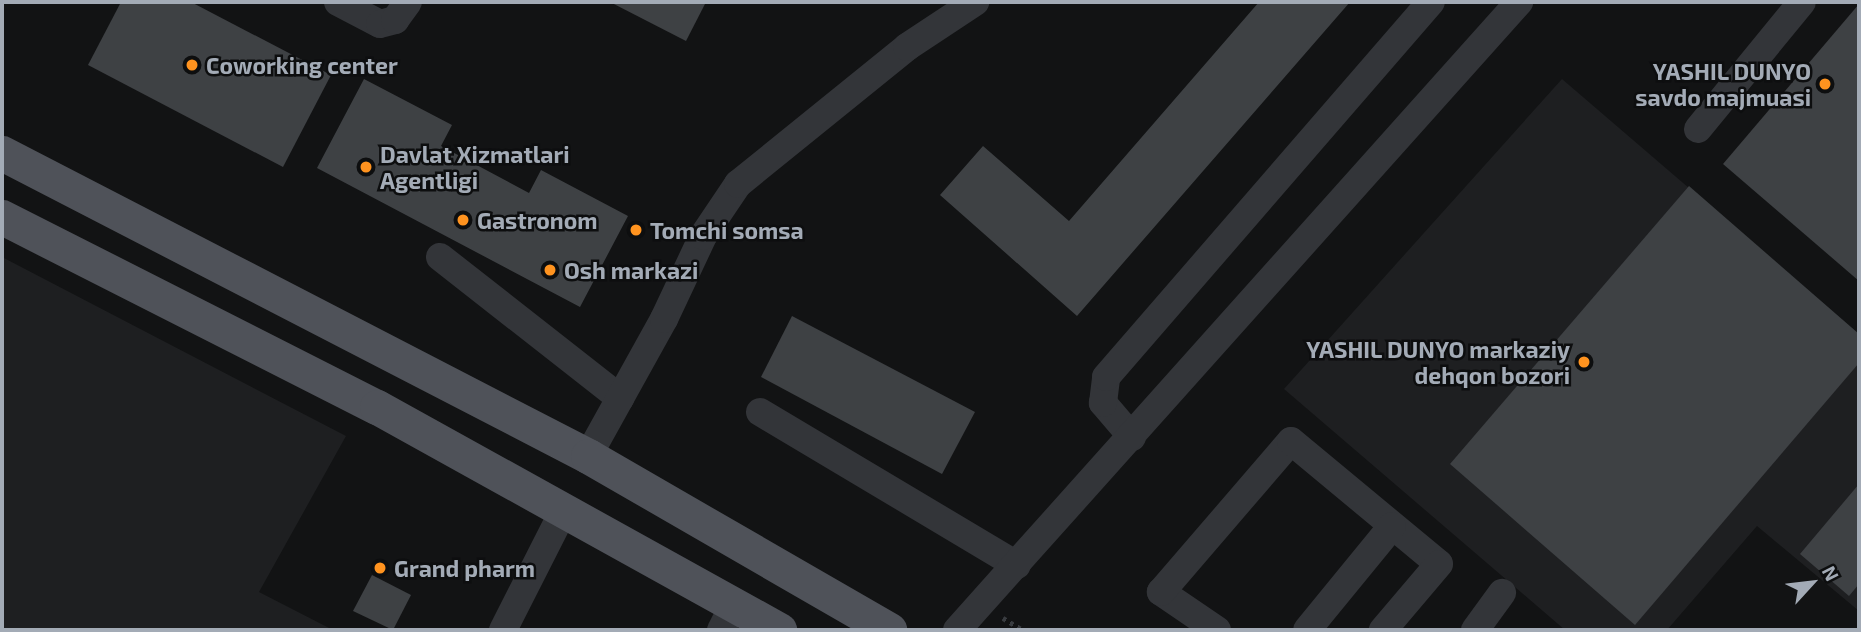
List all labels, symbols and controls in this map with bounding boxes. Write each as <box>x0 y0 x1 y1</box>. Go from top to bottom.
place label: Coworking center <box>206 51 398 79</box>
marker: Coworking center <box>184 57 200 73</box>
place label: YASHIL DUNYO savdo majmuasi <box>1635 57 1811 111</box>
marker: YASHIL DUNYO savdo majmuasi <box>1817 76 1833 92</box>
place label: Davlat Xizmatlari Agentligi <box>380 140 570 194</box>
marker: Davlat Xizmatlari Agentligi <box>358 159 374 175</box>
place label: Gastronom <box>477 206 598 234</box>
marker: Gastronom <box>455 212 471 228</box>
place label: Tomchi somsa <box>650 216 804 244</box>
marker: Tomchi somsa <box>628 222 644 238</box>
place label: Osh markazi <box>564 256 698 284</box>
marker: Osh markazi <box>542 262 558 278</box>
place label: YASHIL DUNYO markaziy dehqon bozori <box>1306 335 1570 389</box>
marker: YASHIL DUNYO markaziy dehqon bozori <box>1576 354 1592 370</box>
north arrow <box>1777 548 1847 618</box>
place label: Grand pharm <box>394 554 535 582</box>
marker: Grand pharm <box>372 560 388 576</box>
text: N <box>1818 562 1845 585</box>

